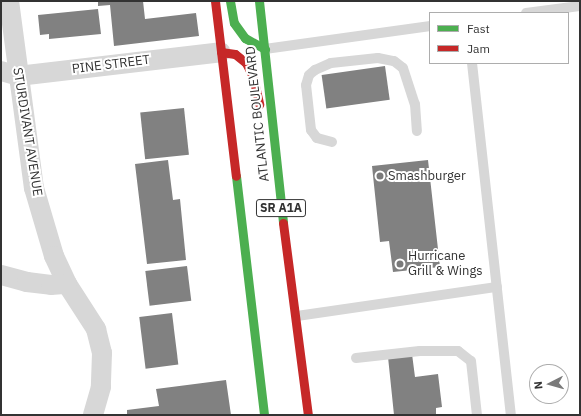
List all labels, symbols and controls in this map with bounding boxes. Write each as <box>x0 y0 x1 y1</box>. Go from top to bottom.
legend <box>429 12 569 64</box>
text: Fast <box>467 21 490 36</box>
text: Jam <box>467 41 490 56</box>
street label: ATLANTIC BOULEVARD <box>243 45 273 183</box>
street label: PINE STREET <box>71 52 151 78</box>
street label: STURDIVANT AVENUE <box>9 66 45 198</box>
place label: Smashburger <box>388 168 466 184</box>
marker: Smashburger <box>375 171 385 181</box>
road number: SR A1A <box>255 198 307 218</box>
place label: Hurricane Grill & Wings <box>408 249 483 280</box>
marker: Hurricane Grill & Wings <box>395 259 405 269</box>
north arrow <box>529 364 569 404</box>
text: N <box>531 380 545 390</box>

